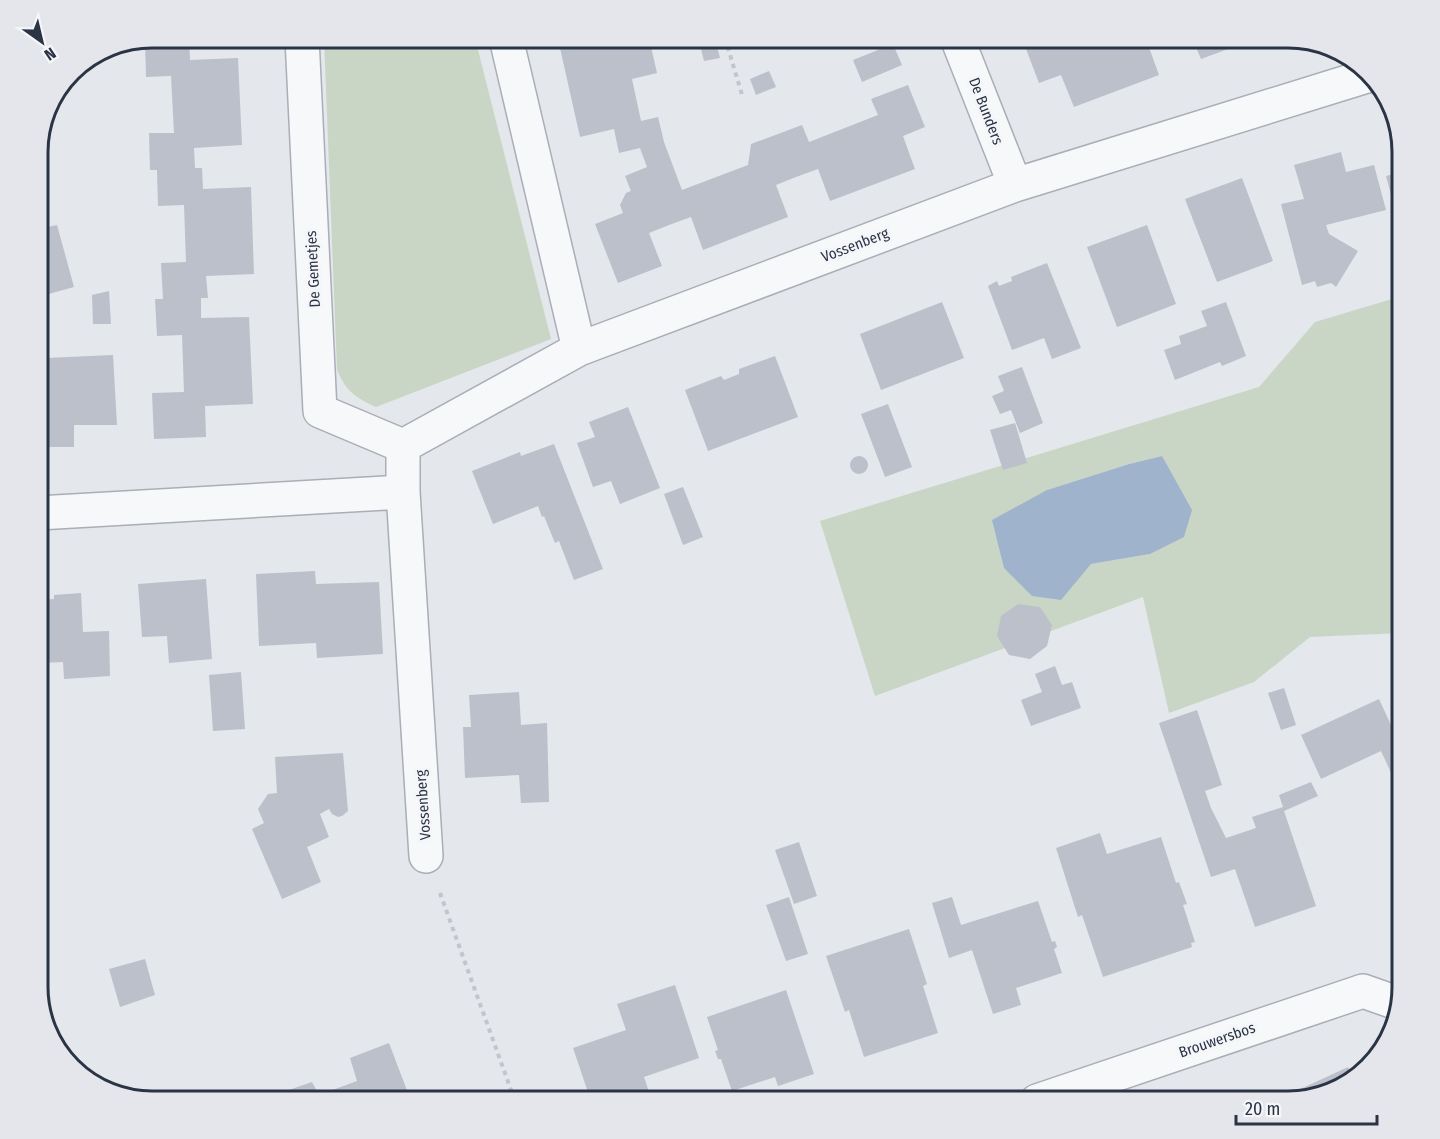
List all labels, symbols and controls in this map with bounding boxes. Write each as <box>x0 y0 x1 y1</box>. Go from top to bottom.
north arrow <box>12 12 72 72</box>
text: N <box>41 43 59 65</box>
street label: De Bunders <box>965 75 1007 147</box>
street label: Vossenberg <box>819 224 891 266</box>
street label: De Gemetjes <box>302 230 324 308</box>
street label: Vossenberg <box>412 769 434 841</box>
street label: Brouwersbos <box>1176 1019 1258 1061</box>
scale bar <box>1236 1088 1377 1126</box>
text: 20 m <box>1245 1098 1280 1120</box>

